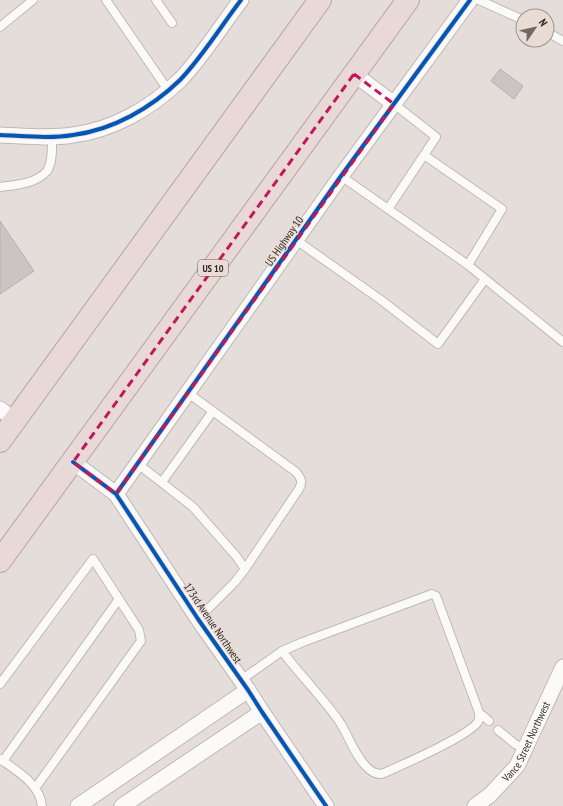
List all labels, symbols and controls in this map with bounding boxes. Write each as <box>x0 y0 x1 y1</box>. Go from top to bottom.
north arrow <box>515 8 555 48</box>
text: N <box>536 16 551 29</box>
street label: US Highway 10 <box>262 213 306 269</box>
road number: US 10 <box>198 260 228 276</box>
street label: 173rd Avenue Northwest <box>181 580 245 666</box>
street label: Vance Street Northwest <box>498 699 553 785</box>

